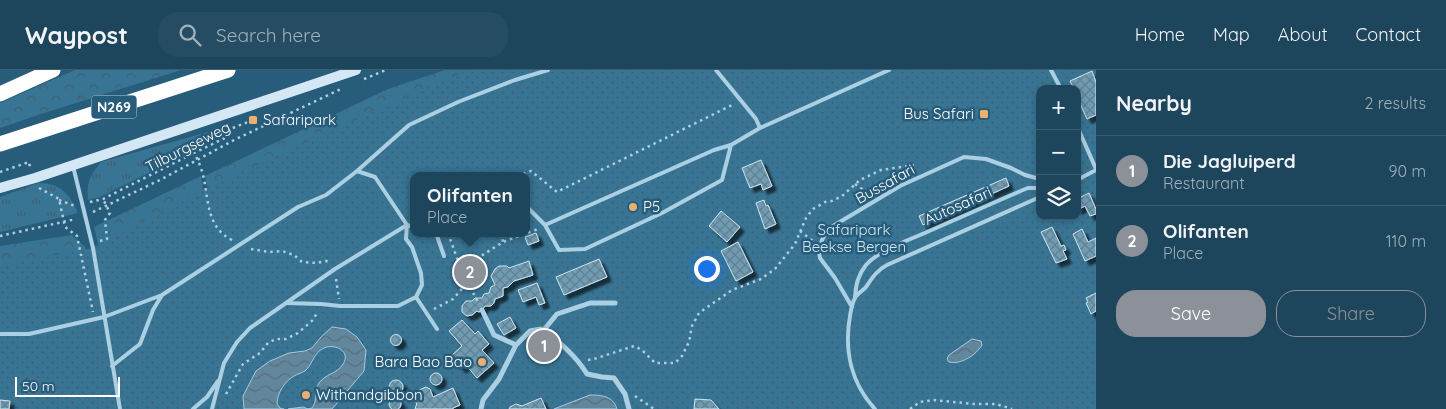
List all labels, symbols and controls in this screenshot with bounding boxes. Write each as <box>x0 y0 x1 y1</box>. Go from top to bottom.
search box <box>158 12 508 57</box>
text: Waypost <box>25 20 128 50</box>
icon: search <box>176 21 204 49</box>
text: Search here <box>216 23 321 47</box>
text: Home <box>1135 23 1185 46</box>
text: Map <box>1213 23 1250 46</box>
text: About <box>1278 23 1328 46</box>
text: Contact <box>1356 23 1421 46</box>
map controls <box>1036 85 1081 220</box>
button: + <box>1036 85 1081 130</box>
text: Nearby <box>1116 90 1192 116</box>
text: 2 results <box>1364 93 1426 113</box>
road number: N269 <box>92 96 136 118</box>
place label: Bus Safari <box>904 104 974 123</box>
marker: Bus Safari <box>978 108 990 120</box>
place label: Safaripark <box>263 110 336 129</box>
marker: Safaripark <box>247 114 259 126</box>
street label: Tilburgseweg <box>142 117 233 176</box>
button: − <box>1036 130 1081 175</box>
text: Die Jagluiperd <box>1163 149 1296 173</box>
street label: Bussafari <box>852 159 918 208</box>
text: 1 <box>1129 161 1135 181</box>
text: 90 m <box>1389 161 1426 181</box>
popup <box>410 172 530 237</box>
text: Restaurant <box>1163 173 1245 193</box>
button: layers <box>1036 175 1081 220</box>
street label: Autosafari <box>921 182 994 229</box>
text: Olifanten <box>427 183 513 207</box>
place label: P5 <box>643 197 660 216</box>
marker: P5 <box>627 201 639 213</box>
text: Place <box>427 207 467 227</box>
text: Olifanten <box>1163 219 1249 243</box>
park label: Safaripark Beekse Bergen <box>802 220 906 256</box>
text: 2 <box>1127 231 1137 251</box>
text: 110 m <box>1386 231 1426 251</box>
text: Place <box>1163 243 1203 263</box>
pin: 2 <box>454 253 486 291</box>
your location <box>694 256 720 282</box>
button: Save <box>1116 290 1266 337</box>
button: Share <box>1276 290 1426 337</box>
pin: 1 <box>528 327 560 365</box>
place label: Bara Bao Bao <box>374 352 472 371</box>
marker: Bara Bao Bao <box>476 356 488 368</box>
scale bar <box>15 374 120 397</box>
text: 50 m <box>22 377 55 395</box>
place label: Withandgibbon <box>316 385 423 404</box>
marker: Withandgibbon <box>300 389 312 401</box>

